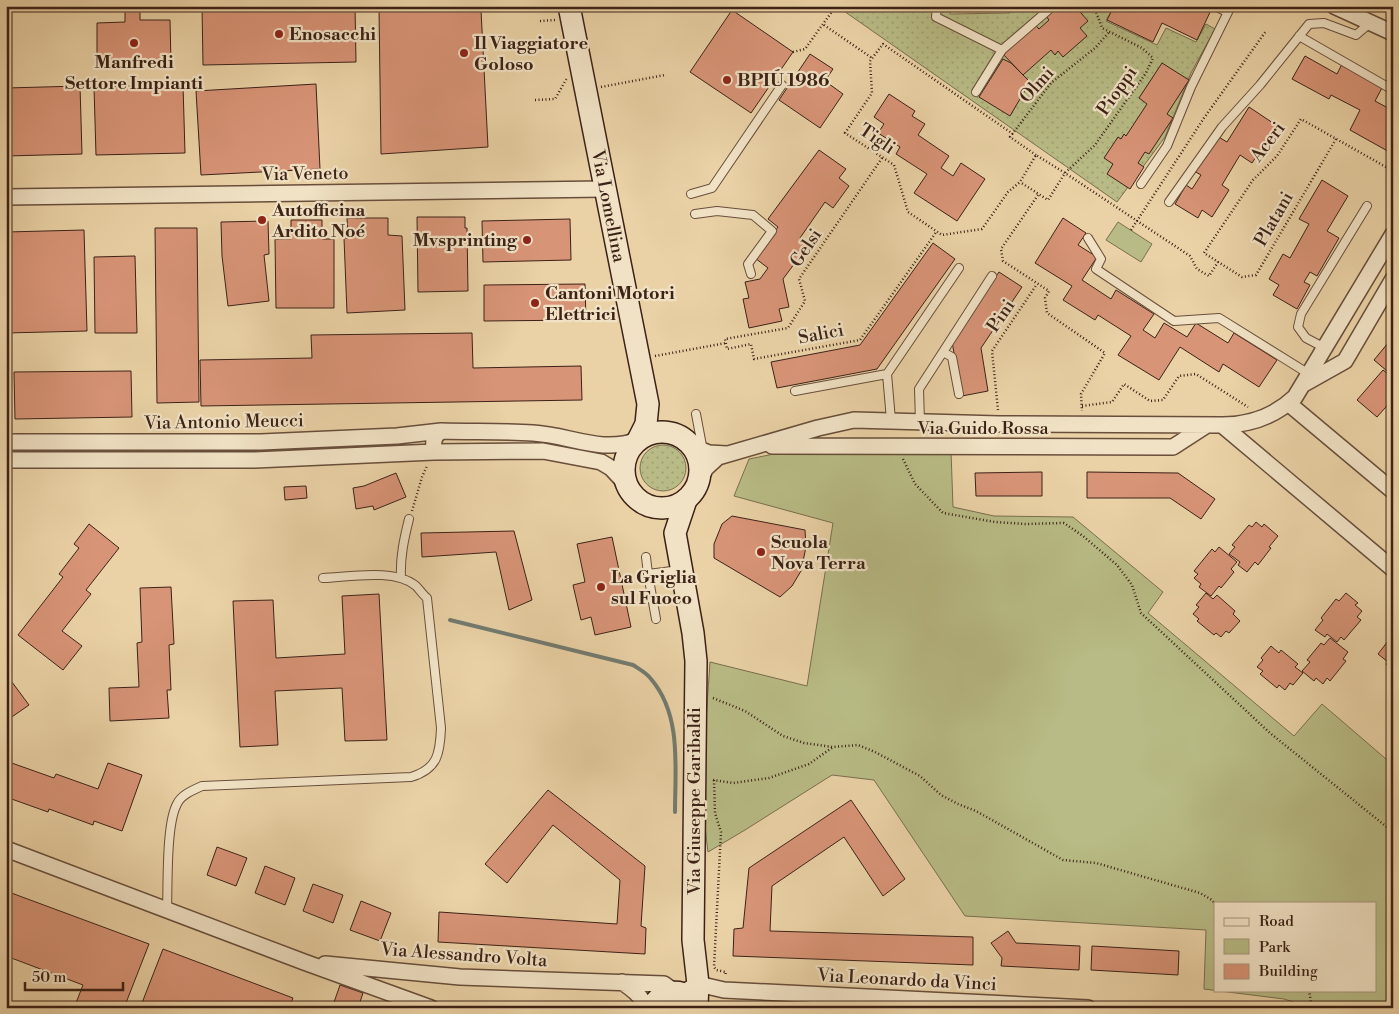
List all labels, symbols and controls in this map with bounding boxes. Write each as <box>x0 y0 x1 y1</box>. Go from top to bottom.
place label: Enosacchi <box>289 23 376 46</box>
marker: Enosacchi <box>273 28 285 40</box>
place label: Il Viaggiatore Goloso <box>474 32 588 76</box>
marker: Manfredi Settore Impianti <box>128 37 140 49</box>
marker: Il Viaggiatore Goloso <box>458 47 470 59</box>
place label: Manfredi Settore Impianti <box>65 51 203 95</box>
street label: Olmi <box>1015 62 1059 108</box>
street label: Pioppi <box>1092 62 1142 120</box>
place label: BPIÚ 1986 <box>737 69 829 92</box>
marker: BPIÚ 1986 <box>721 74 733 86</box>
street label: Aceri <box>1245 117 1290 167</box>
street label: Tigli <box>854 119 900 159</box>
street label: Via Lomellina <box>586 147 631 265</box>
street label: Via Veneto <box>260 162 349 186</box>
street label: Platani <box>1249 188 1299 250</box>
place label: Autofficina Ardito Noé <box>271 199 366 243</box>
marker: Autofficina Ardito Noé <box>256 214 268 226</box>
street label: Gelsi <box>785 224 827 272</box>
place label: Mvsprinting <box>412 229 518 252</box>
marker: Mvsprinting <box>521 234 533 246</box>
place label: Cantoni Motori Elettrici <box>545 282 675 326</box>
street label: Pini <box>982 295 1020 337</box>
marker: Cantoni Motori Elettrici <box>529 297 541 309</box>
street label: Salici <box>796 318 846 350</box>
street label: Via Antonio Meucci <box>143 409 304 435</box>
street label: Via Guido Rossa <box>916 417 1050 440</box>
place label: Scuola Nova Terra <box>771 531 866 575</box>
marker: Scuola Nova Terra <box>755 546 767 558</box>
place label: La Griglia sul Fuoco <box>611 566 697 610</box>
marker: La Griglia sul Fuoco <box>595 581 607 593</box>
street label: Via Giuseppe Garibaldi <box>683 707 706 896</box>
legend <box>1214 902 1376 992</box>
text: Road <box>1259 912 1294 931</box>
street label: Via Alessandro Volta <box>379 938 549 972</box>
text: Park <box>1259 938 1291 957</box>
scale bar <box>25 959 122 991</box>
text: Building <box>1258 962 1318 981</box>
street label: Via Leonardo da Vinci <box>816 964 997 996</box>
text: 50 m <box>32 968 66 987</box>

